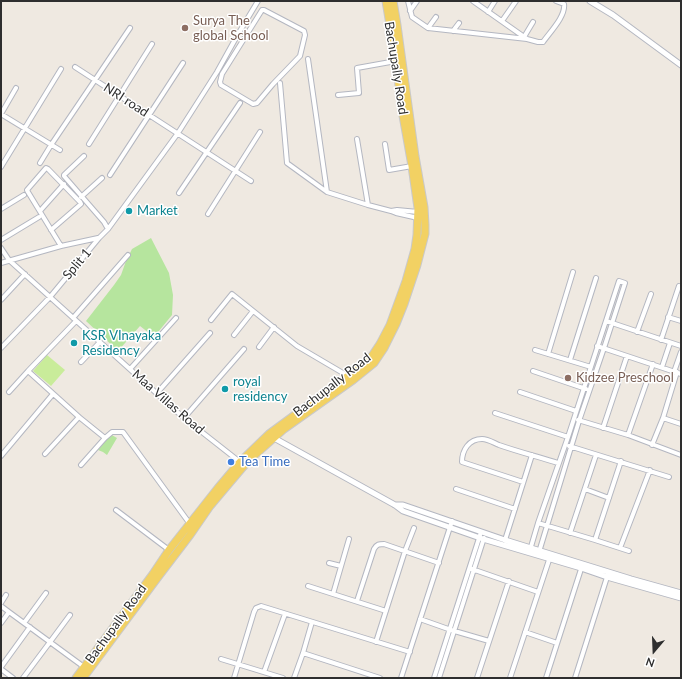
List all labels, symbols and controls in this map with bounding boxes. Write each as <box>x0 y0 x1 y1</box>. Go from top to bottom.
place label: Surya The global School <box>193 13 269 44</box>
street label: Bachupally Road <box>381 20 411 116</box>
marker: Surya The global School <box>180 23 190 33</box>
street label: NRI road <box>101 80 151 120</box>
place label: Market <box>137 203 178 219</box>
marker: Market <box>124 206 134 216</box>
street label: Split 1 <box>59 245 95 283</box>
place label: KSR VInayaka Residency <box>82 328 161 359</box>
marker: KSR VInayaka Residency <box>69 338 79 348</box>
street label: Bachupally Road <box>290 350 374 420</box>
street label: Maa Villas Road <box>129 366 207 438</box>
place label: Kidzee Preschool <box>576 370 674 386</box>
marker: Kidzee Preschool <box>563 373 573 383</box>
place label: royal residency <box>233 374 287 405</box>
marker: royal residency <box>220 384 230 394</box>
place label: Tea Time <box>239 454 290 470</box>
marker: Tea Time <box>226 457 236 467</box>
street label: Bachupally Road <box>82 581 150 667</box>
north arrow <box>634 631 674 671</box>
text: N <box>644 655 656 670</box>

